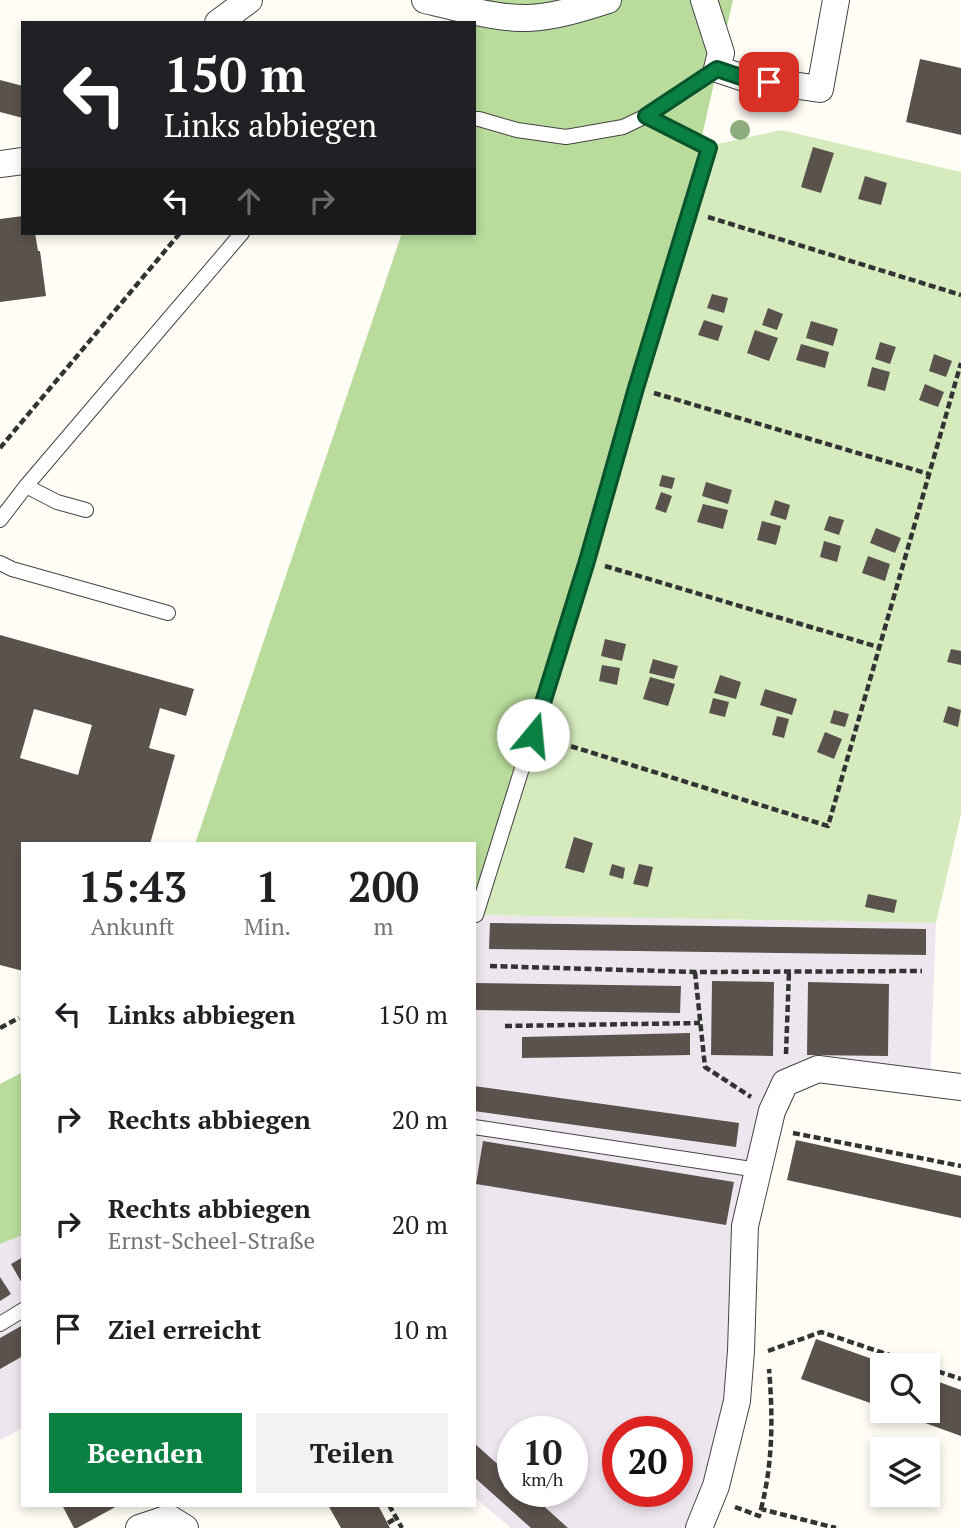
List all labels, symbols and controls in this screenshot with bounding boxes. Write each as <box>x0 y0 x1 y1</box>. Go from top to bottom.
text: 150 m <box>164 41 306 106</box>
icon: left <box>49 49 140 140</box>
pin <box>739 52 799 112</box>
icon: arrive <box>750 63 788 101</box>
text: Links abbiegen <box>164 104 377 146</box>
icon: left <box>157 182 195 220</box>
icon: ahead <box>230 182 268 220</box>
icon: right <box>303 182 341 220</box>
position arrow <box>496 698 570 772</box>
text: 15:43 <box>78 858 187 914</box>
text: 1 <box>256 858 279 914</box>
text: 200 <box>348 858 419 914</box>
text: Ankunft <box>90 911 175 942</box>
text: Min. <box>244 911 291 942</box>
text: m <box>374 911 393 942</box>
icon: left <box>49 995 87 1033</box>
text: Links abbiegen <box>108 997 296 1031</box>
text: 150 m <box>378 997 448 1031</box>
icon: right <box>49 1100 87 1138</box>
text: Rechts abbiegen <box>108 1102 311 1136</box>
text: 20 m <box>392 1102 448 1136</box>
text: Rechts abbiegen <box>108 1191 311 1225</box>
icon: right <box>49 1205 87 1243</box>
text: 20 m <box>392 1207 448 1241</box>
text: Ernst-Scheel-Straße <box>108 1225 315 1256</box>
icon: arrive <box>49 1310 87 1348</box>
text: Ziel erreicht <box>108 1312 261 1346</box>
text: 10 m <box>392 1312 448 1346</box>
map controls <box>870 1353 940 1507</box>
button: search <box>870 1353 940 1423</box>
button: Beenden <box>49 1413 242 1493</box>
button: Teilen <box>256 1413 448 1493</box>
speed limit sign: 20 <box>602 1416 693 1507</box>
text: 10 <box>523 1429 562 1475</box>
button: layers <box>870 1437 940 1507</box>
text: km/h <box>522 1467 563 1491</box>

